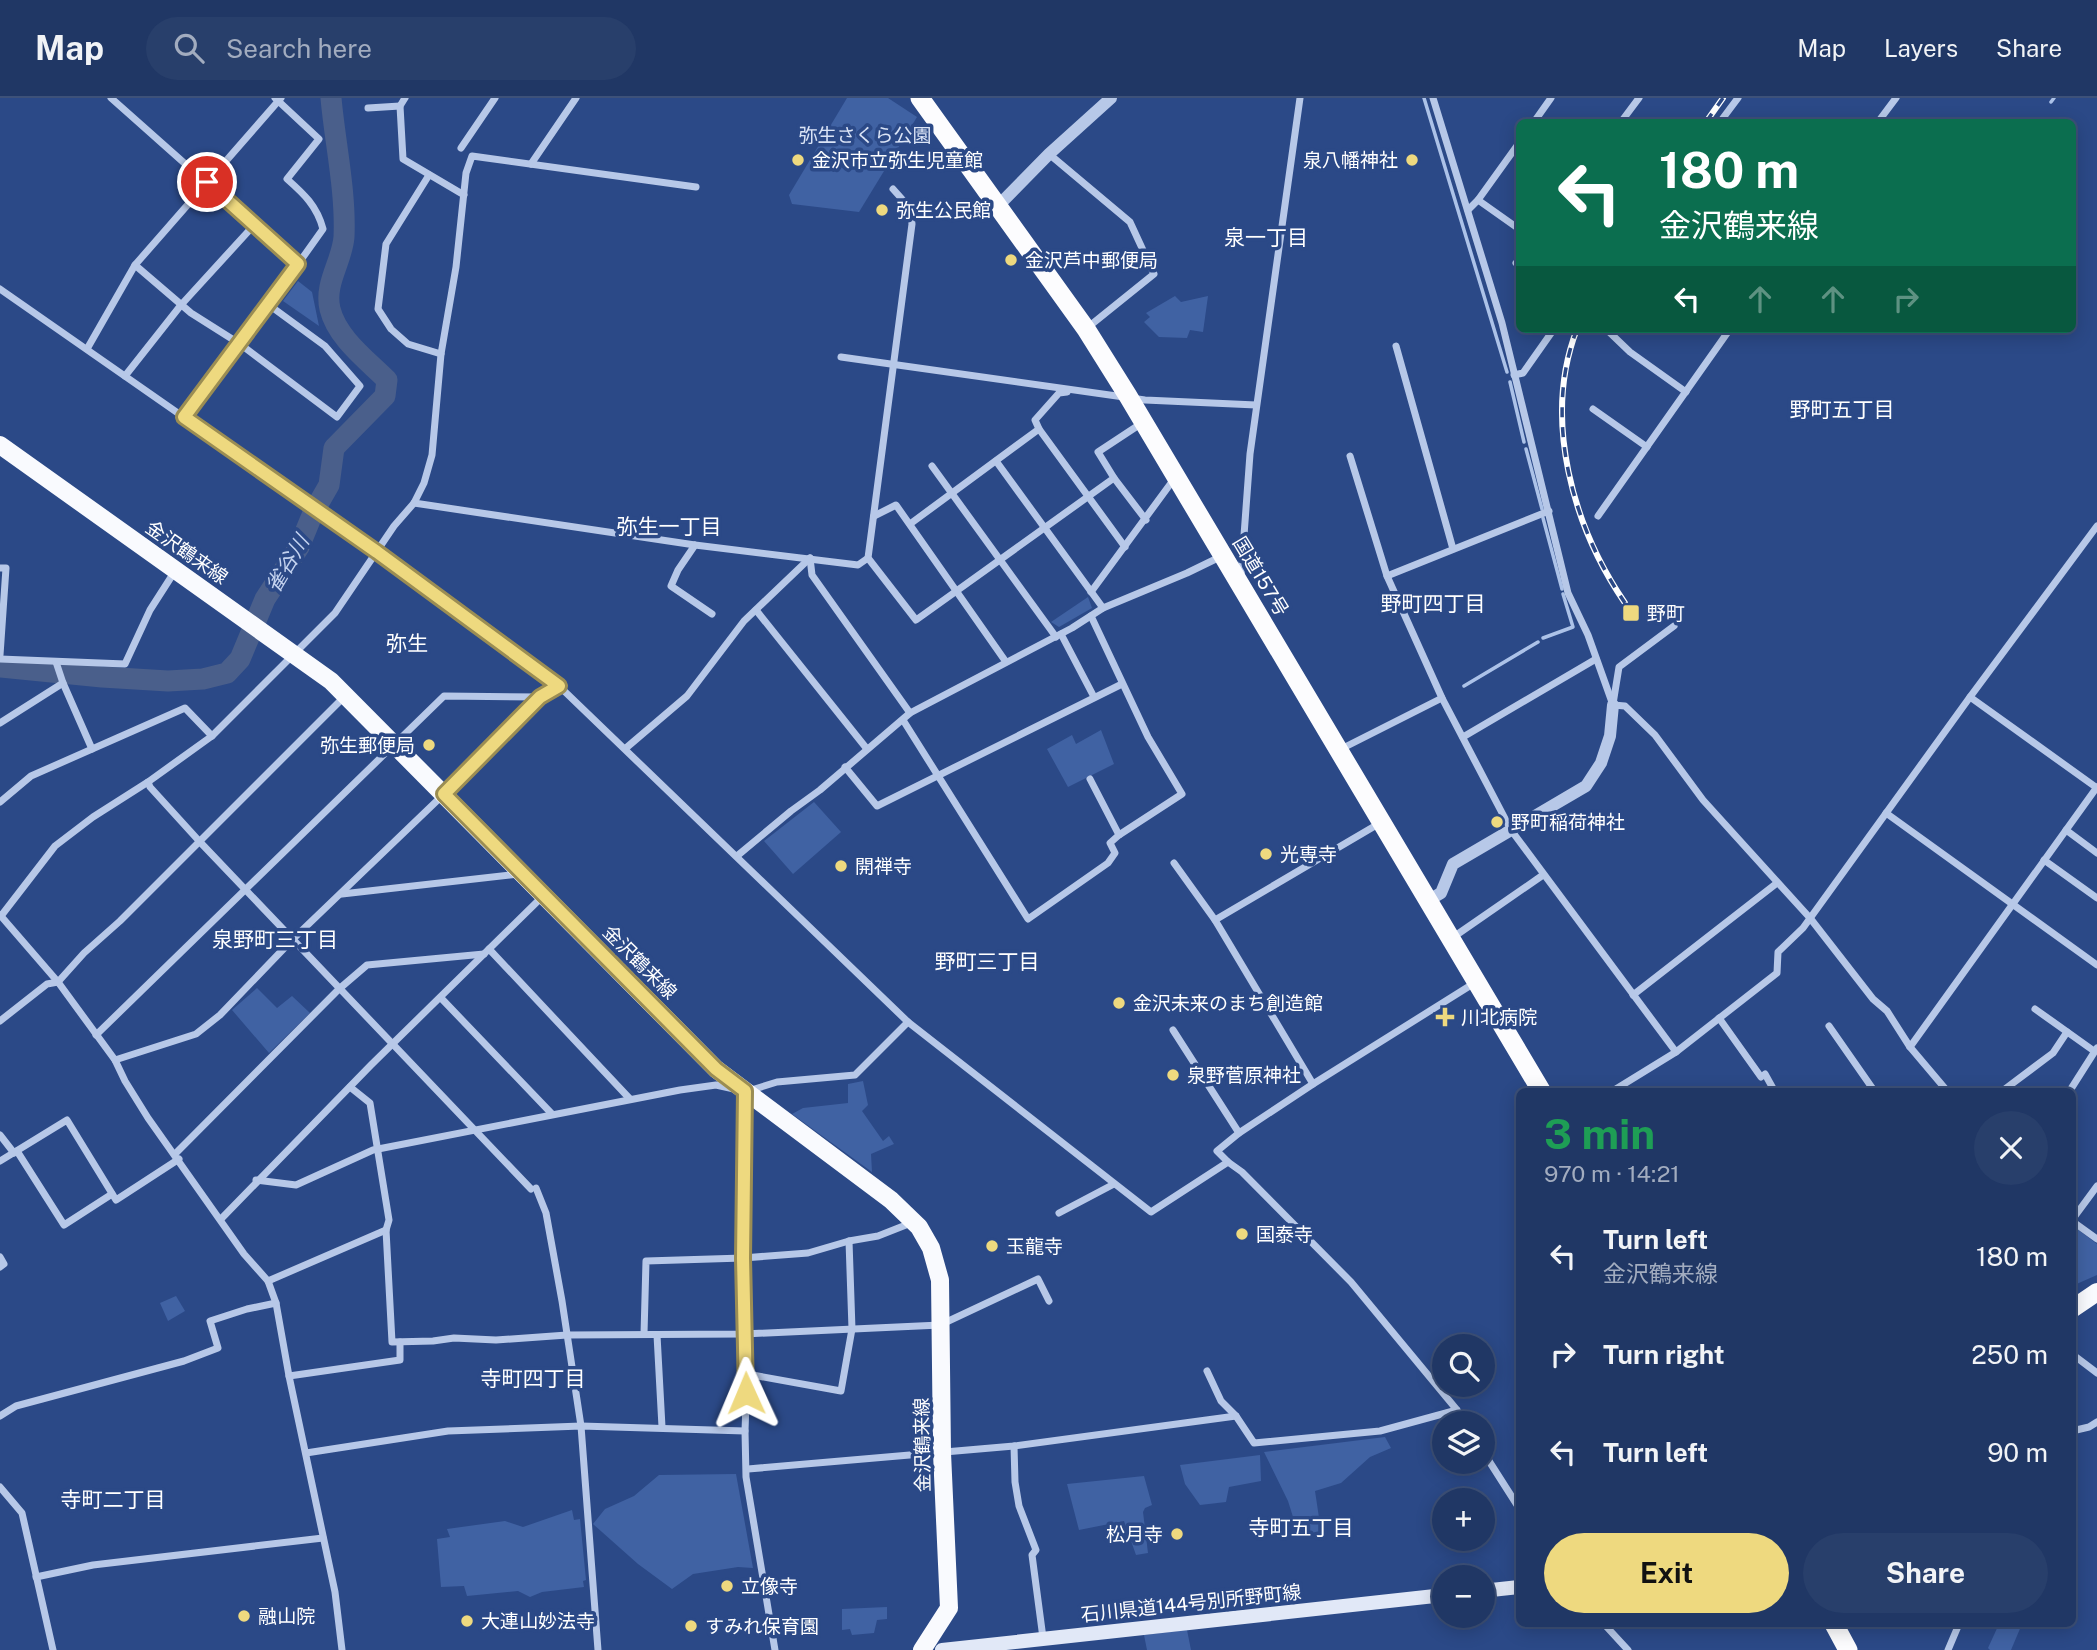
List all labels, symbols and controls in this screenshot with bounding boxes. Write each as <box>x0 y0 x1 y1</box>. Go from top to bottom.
search box <box>146 17 636 80</box>
text: Map <box>35 29 104 67</box>
icon: search <box>170 29 208 67</box>
text: Search here <box>226 33 372 64</box>
text: Map <box>1797 34 1846 62</box>
text: Layers <box>1884 34 1958 62</box>
text: Share <box>1996 34 2062 62</box>
park label: 弥生さくら公園 <box>798 124 932 146</box>
text: 180 m <box>1659 141 1799 199</box>
icon: left <box>1544 147 1635 238</box>
place label: 金沢市立弥生児童館 <box>812 149 983 171</box>
place label: 泉八幡神社 <box>1303 149 1398 171</box>
pin <box>177 152 237 212</box>
marker: 金沢市立弥生児童館 <box>790 152 806 168</box>
marker: 泉八幡神社 <box>1404 152 1420 168</box>
icon: arrive <box>188 163 226 201</box>
place label: 弥生公民館 <box>896 199 991 221</box>
marker: 弥生公民館 <box>874 202 890 218</box>
text: 金沢鶴来線 <box>1659 207 1819 244</box>
district label: 泉一丁目 <box>1224 225 1308 250</box>
place label: 金沢芦中郵便局 <box>1025 249 1158 271</box>
marker: 金沢芦中郵便局 <box>1003 252 1019 268</box>
icon: left <box>1668 280 1706 318</box>
icon: ahead <box>1741 280 1779 318</box>
icon: ahead <box>1814 280 1852 318</box>
icon: right <box>1887 280 1925 318</box>
district label: 野町五丁目 <box>1790 397 1895 422</box>
district label: 弥生一丁目 <box>617 514 722 539</box>
street label: 金沢鶴来線 <box>142 516 232 588</box>
water label: 雀谷川 <box>260 529 315 597</box>
street label: 国道157号 <box>1229 532 1293 620</box>
district label: 野町四丁目 <box>1381 591 1486 616</box>
place label: 野町 <box>1647 602 1685 624</box>
marker: 野町 <box>1621 603 1641 623</box>
district label: 弥生 <box>386 631 428 656</box>
place label: 弥生郵便局 <box>320 734 415 756</box>
marker: 弥生郵便局 <box>421 737 437 753</box>
place label: 野町稲荷神社 <box>1511 811 1625 833</box>
marker: 野町稲荷神社 <box>1489 814 1505 830</box>
place label: 光専寺 <box>1280 843 1337 865</box>
marker: 光専寺 <box>1258 846 1274 862</box>
place label: 開禅寺 <box>855 855 912 877</box>
marker: 開禅寺 <box>833 858 849 874</box>
street label: 金沢鶴来線 <box>599 921 681 1003</box>
district label: 泉野町三丁目 <box>212 927 338 952</box>
district label: 野町三丁目 <box>935 949 1040 974</box>
place label: 金沢未来のまち創造館 <box>1133 992 1323 1014</box>
marker: 金沢未来のまち創造館 <box>1111 995 1127 1011</box>
place label: 川北病院 <box>1461 1006 1537 1028</box>
marker: 川北病院 <box>1435 1007 1455 1027</box>
place label: 泉野菅原神社 <box>1187 1064 1301 1086</box>
marker: 泉野菅原神社 <box>1165 1067 1181 1083</box>
text: 3 min <box>1544 1109 1655 1158</box>
button: close <box>1974 1111 2048 1185</box>
text: 970 m · 14:21 <box>1544 1160 1680 1187</box>
place label: 国泰寺 <box>1256 1223 1313 1245</box>
text: Turn left <box>1603 1224 1708 1255</box>
marker: 国泰寺 <box>1234 1226 1250 1242</box>
place label: 玉龍寺 <box>1006 1235 1063 1257</box>
icon: left <box>1544 1237 1582 1275</box>
marker: 玉龍寺 <box>984 1238 1000 1254</box>
text: 180 m <box>1976 1241 2048 1272</box>
text: 金沢鶴来線 <box>1603 1260 1718 1287</box>
map controls <box>1432 1334 1495 1628</box>
button: search <box>1432 1334 1495 1397</box>
icon: right <box>1544 1335 1582 1373</box>
text: Turn right <box>1603 1339 1725 1370</box>
text: 250 m <box>1971 1339 2048 1370</box>
position arrow <box>709 1356 783 1430</box>
district label: 寺町四丁目 <box>481 1366 586 1391</box>
street label: 金沢鶴来線 <box>910 1397 934 1493</box>
button: layers <box>1432 1411 1495 1474</box>
icon: left <box>1544 1433 1582 1471</box>
text: Turn left <box>1603 1437 1708 1468</box>
text: 90 m <box>1987 1437 2048 1468</box>
district label: 寺町二丁目 <box>61 1487 166 1512</box>
button: + <box>1432 1488 1495 1551</box>
district label: 寺町五丁目 <box>1249 1515 1354 1540</box>
place label: 松月寺 <box>1106 1523 1163 1545</box>
marker: 松月寺 <box>1169 1526 1185 1542</box>
button: Exit <box>1544 1533 1789 1613</box>
button: Share <box>1803 1533 2048 1613</box>
button: − <box>1432 1565 1495 1628</box>
place label: 立像寺 <box>741 1575 798 1597</box>
marker: 立像寺 <box>719 1578 735 1594</box>
street label: 石川県道144号別所野町線 <box>1080 1580 1302 1626</box>
place label: 融山院 <box>258 1605 315 1627</box>
marker: 融山院 <box>236 1608 252 1624</box>
place label: 大連山妙法寺 <box>481 1610 595 1632</box>
marker: 大連山妙法寺 <box>459 1613 475 1629</box>
place label: すみれ保育園 <box>705 1615 819 1637</box>
marker: すみれ保育園 <box>683 1618 699 1634</box>

